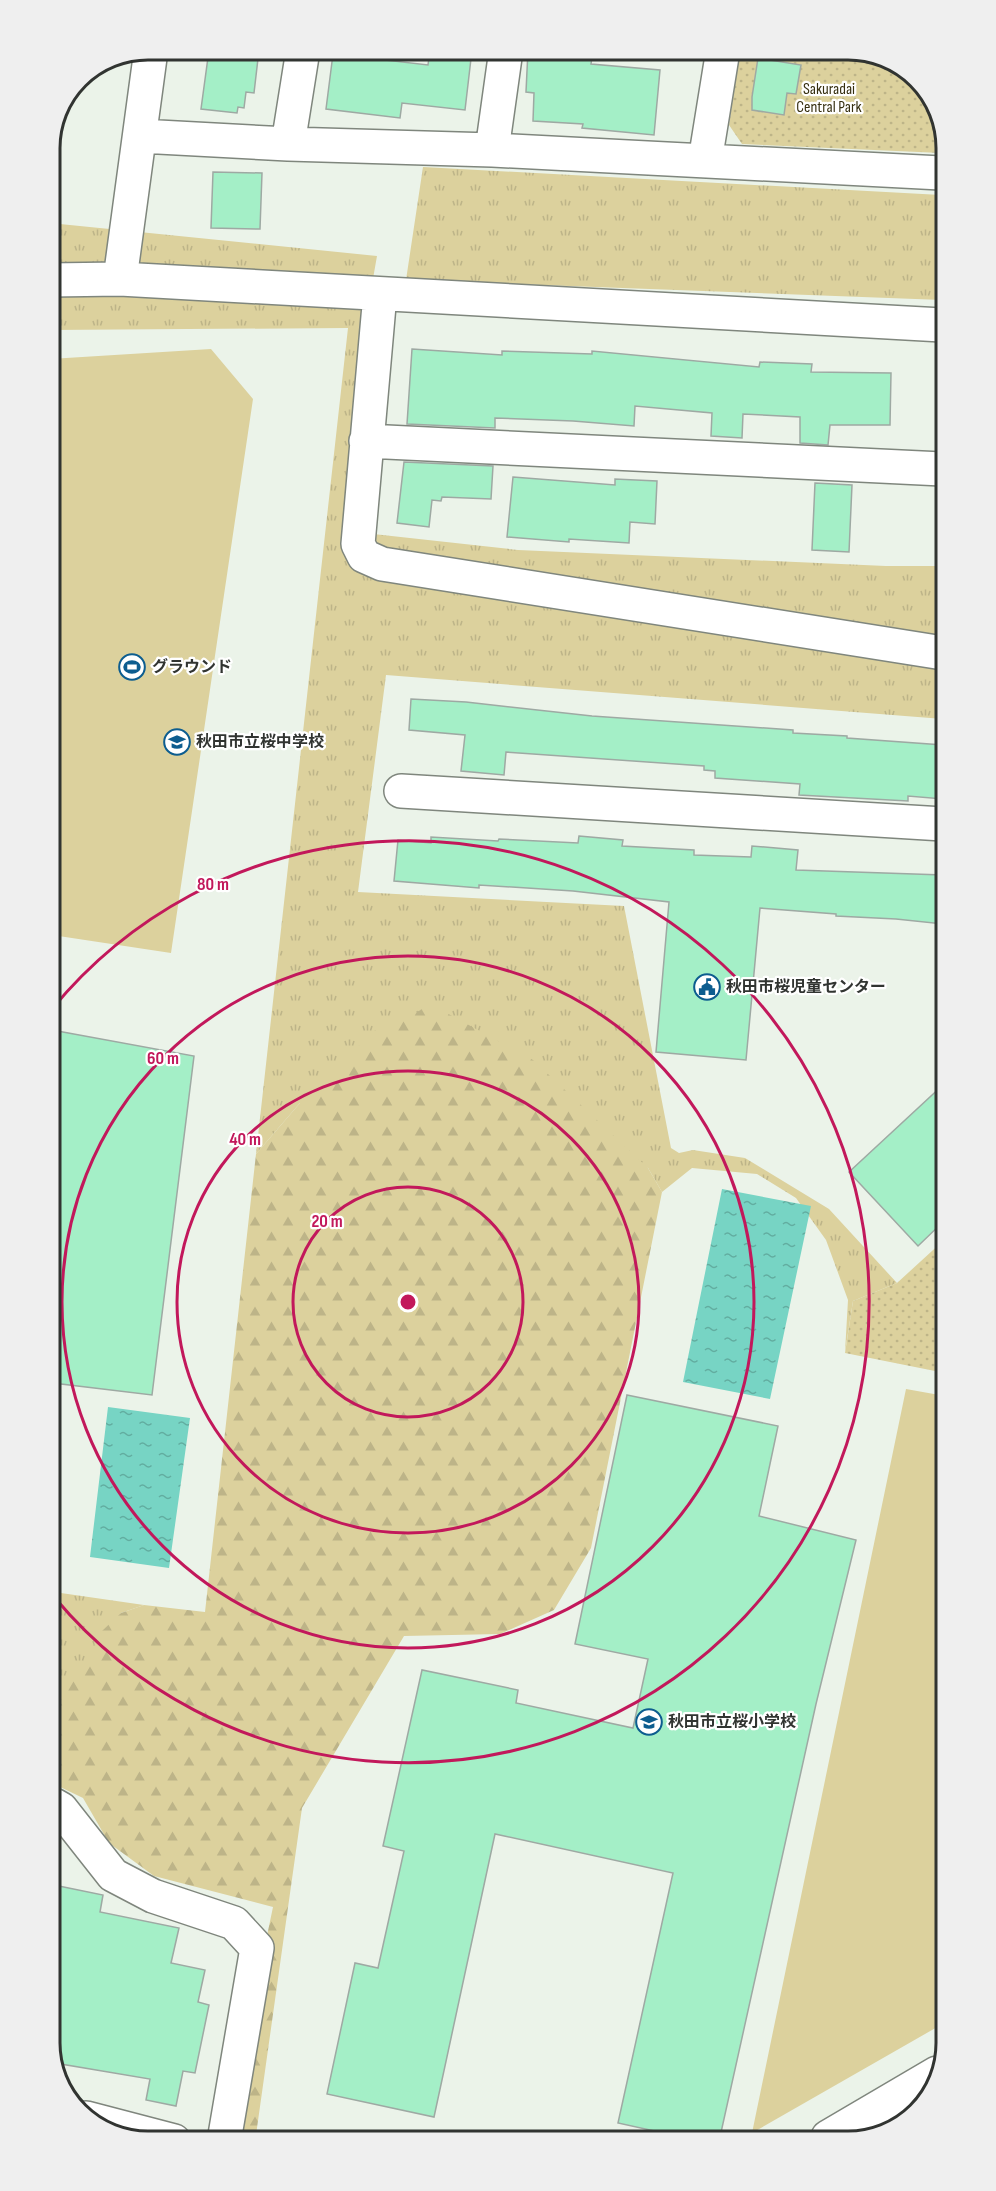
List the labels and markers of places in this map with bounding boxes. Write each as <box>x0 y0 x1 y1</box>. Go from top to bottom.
sports icon: グラウンド <box>117 652 147 682</box>
place label: グラウンド <box>152 657 232 677</box>
school or university icon: 秋田市立桜中学校 <box>162 727 192 757</box>
place label: 秋田市立桜中学校 <box>196 733 324 752</box>
public building icon: 秋田市桜児童センター <box>692 972 722 1002</box>
place label: 秋田市桜児童センター <box>726 978 886 997</box>
centre of rings <box>398 1292 418 1312</box>
school or university icon: 秋田市立桜小学校 <box>634 1707 664 1737</box>
place label: 秋田市立桜小学校 <box>668 1713 796 1732</box>

